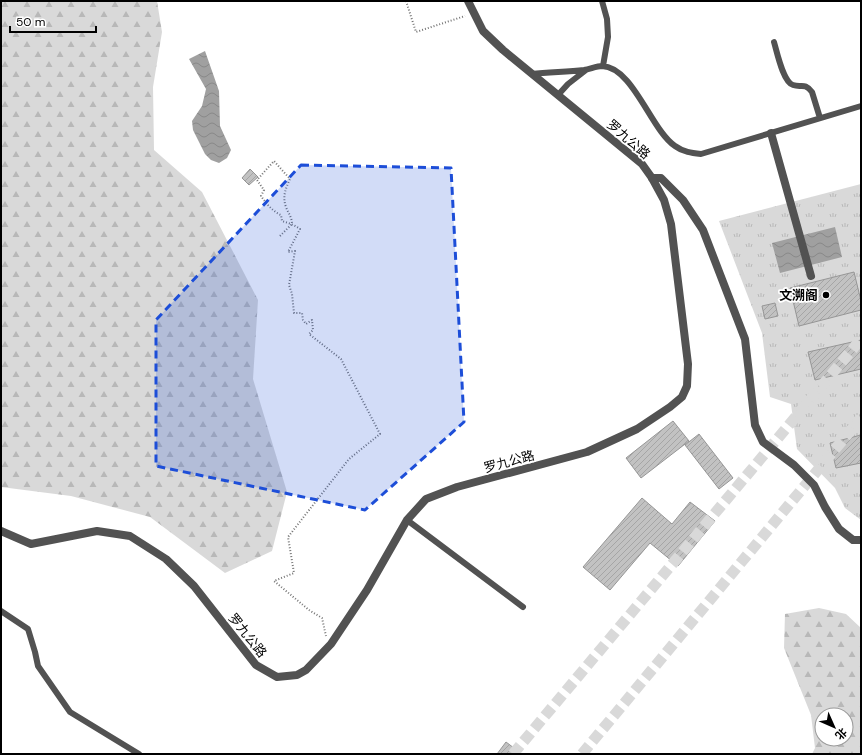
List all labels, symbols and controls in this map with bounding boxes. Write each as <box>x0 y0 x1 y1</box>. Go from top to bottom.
scale bar <box>10 8 96 34</box>
text: 50 m <box>16 14 45 30</box>
street label: 罗九公路 <box>603 116 654 163</box>
place label: 文溯阁 <box>779 287 818 304</box>
marker: 文溯阁 <box>821 290 831 300</box>
street label: 罗九公路 <box>482 447 536 476</box>
street label: 罗九公路 <box>225 610 271 661</box>
north arrow <box>814 707 854 747</box>
text: 北 <box>832 725 850 743</box>

